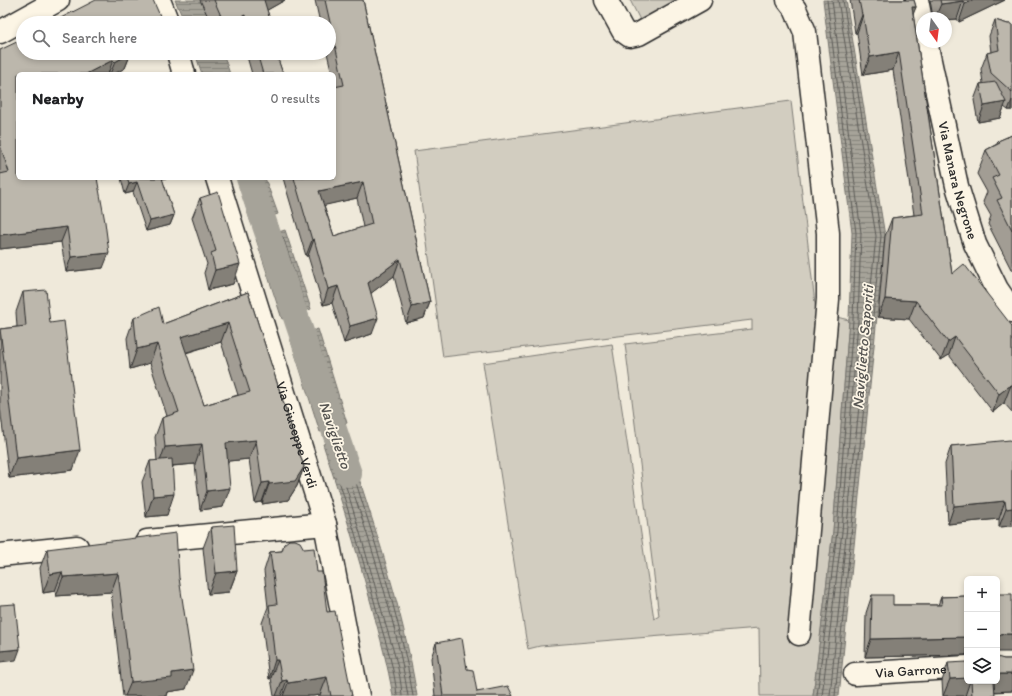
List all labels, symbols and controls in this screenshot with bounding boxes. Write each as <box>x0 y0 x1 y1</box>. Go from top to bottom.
north arrow <box>916 12 952 48</box>
search box <box>16 16 336 60</box>
icon: search <box>30 27 52 49</box>
text: Search here <box>62 29 137 47</box>
text: Nearby <box>32 88 84 108</box>
text: 0 results <box>270 91 320 106</box>
street label: Via Manara Negrone <box>935 120 982 242</box>
water label: Naviglietto Saporiti <box>849 282 878 410</box>
street label: Via Giuseppe Verdi <box>272 379 322 490</box>
water label: Naviglietto <box>315 399 355 471</box>
map controls <box>964 576 1000 684</box>
button: + <box>964 576 1000 612</box>
button: − <box>964 612 1000 648</box>
button: layers <box>964 648 1000 684</box>
street label: Via Garrone <box>875 660 947 681</box>

